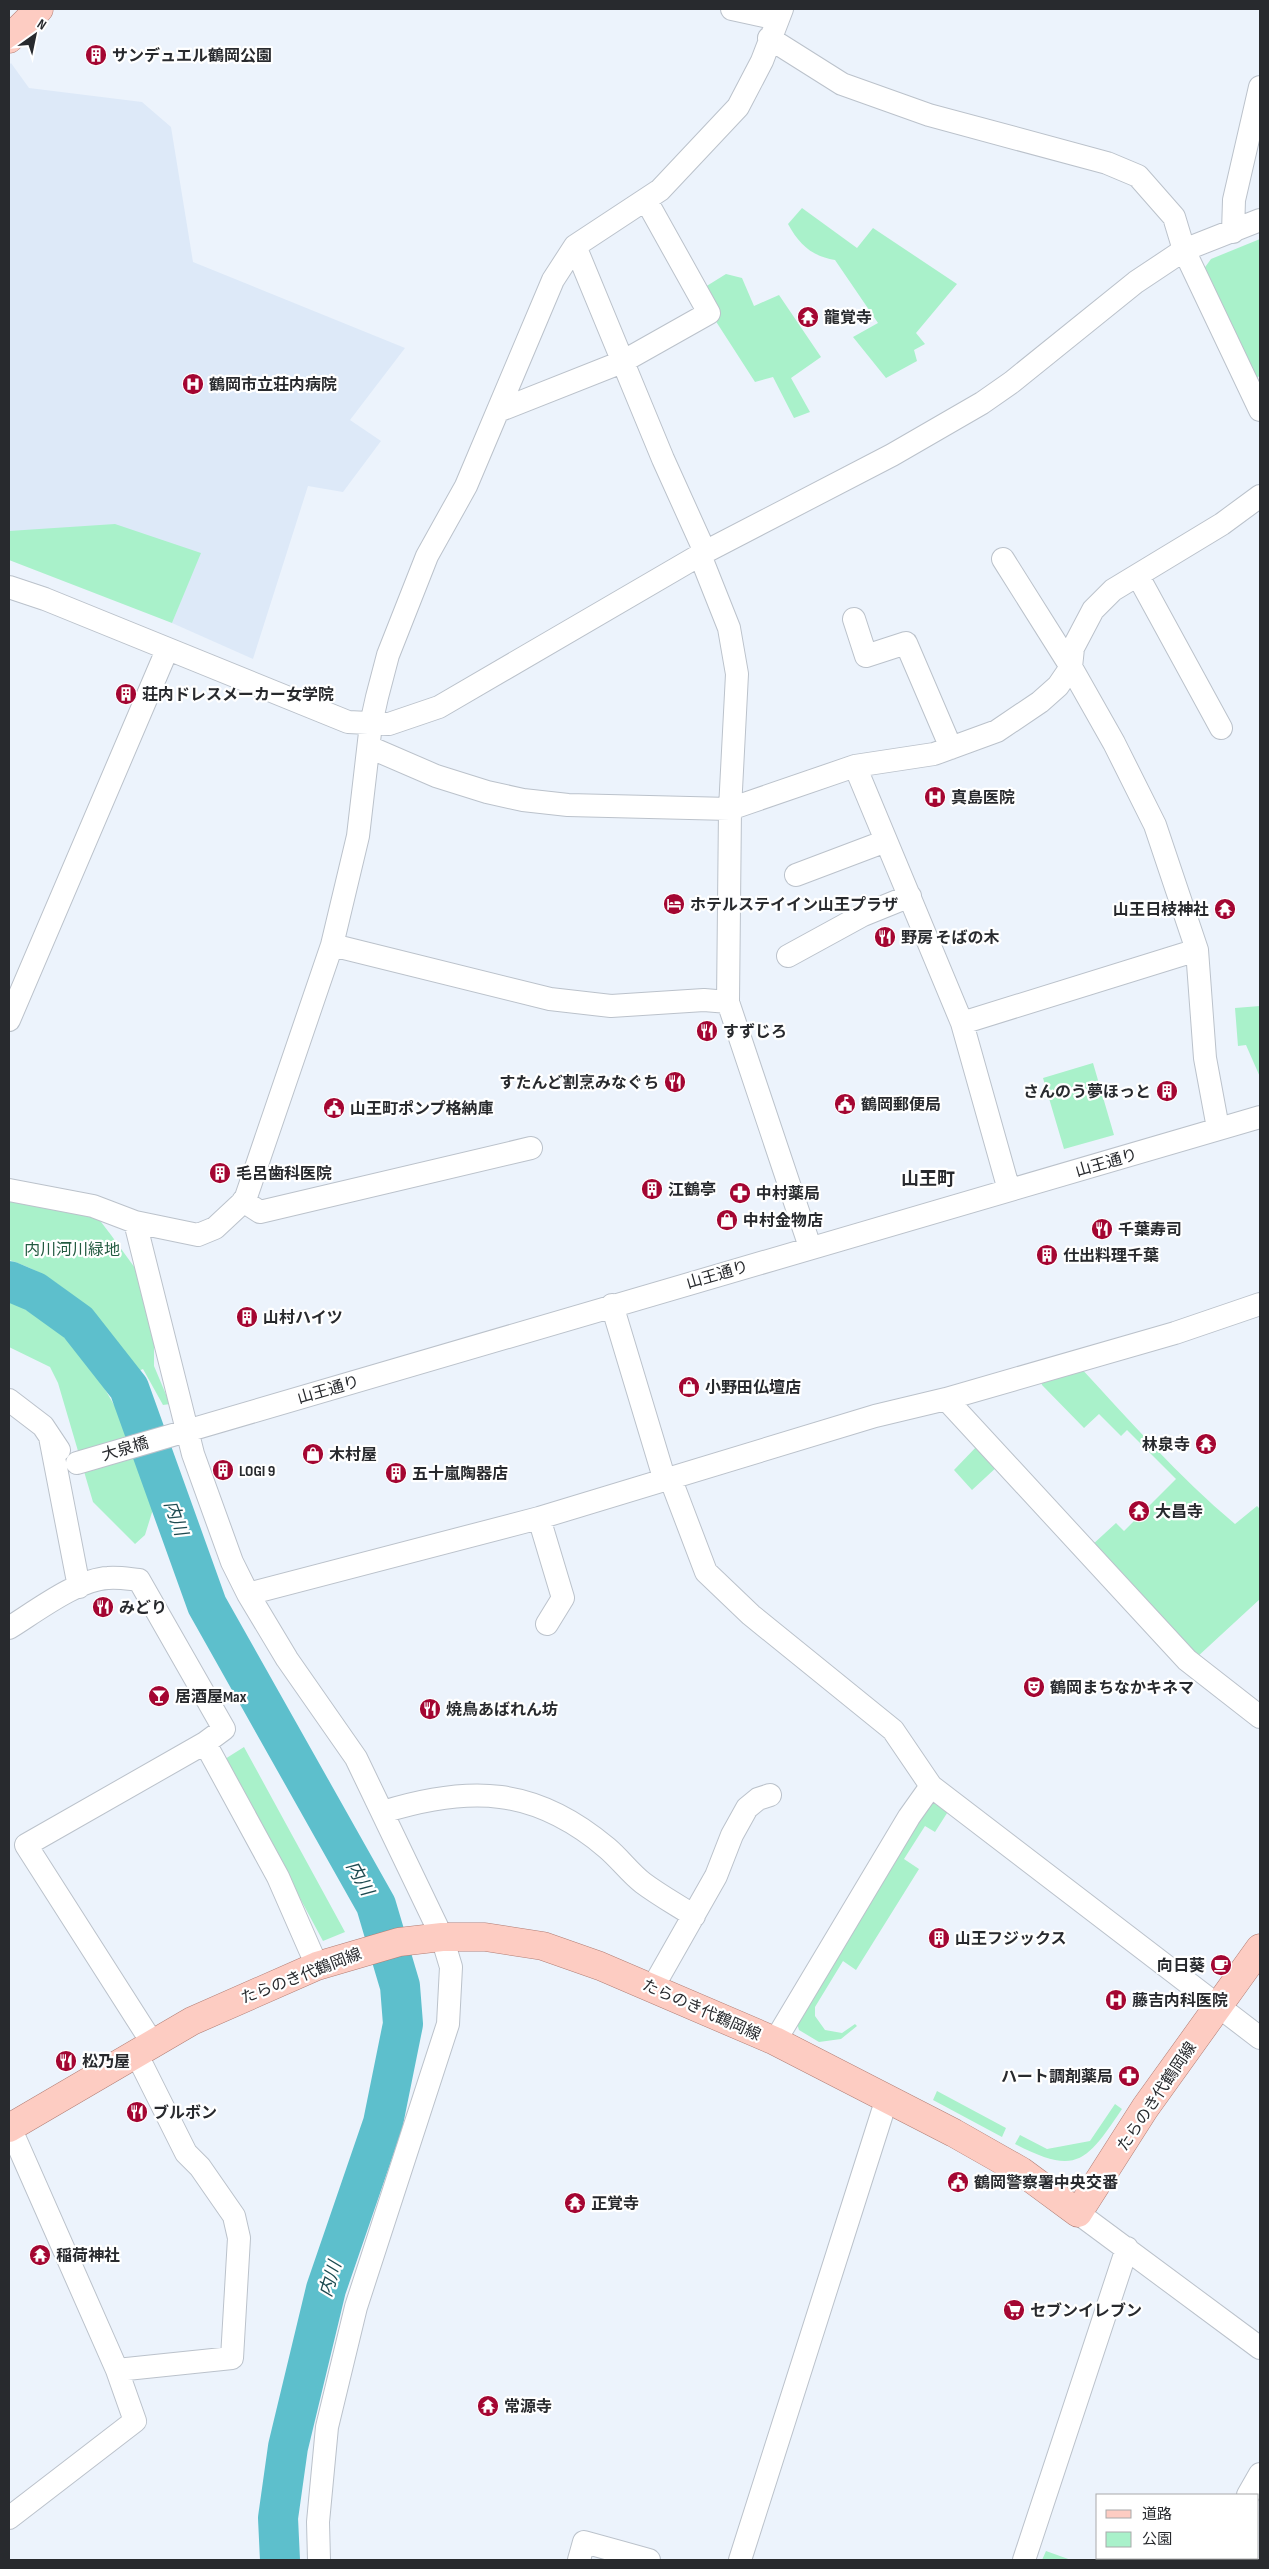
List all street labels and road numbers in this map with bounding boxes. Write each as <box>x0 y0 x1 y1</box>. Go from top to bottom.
street label: 山王通り <box>1073 1145 1140 1181</box>
street label: 山王通り <box>684 1257 751 1293</box>
street label: 山王通り <box>295 1372 362 1408</box>
street label: 大泉橋 <box>100 1434 151 1465</box>
street label: たらのき代鶴岡線 <box>239 1945 364 2008</box>
street label: たらのき代鶴岡線 <box>639 1976 764 2045</box>
street label: たらのき代鶴岡線 <box>1114 2039 1201 2155</box>

